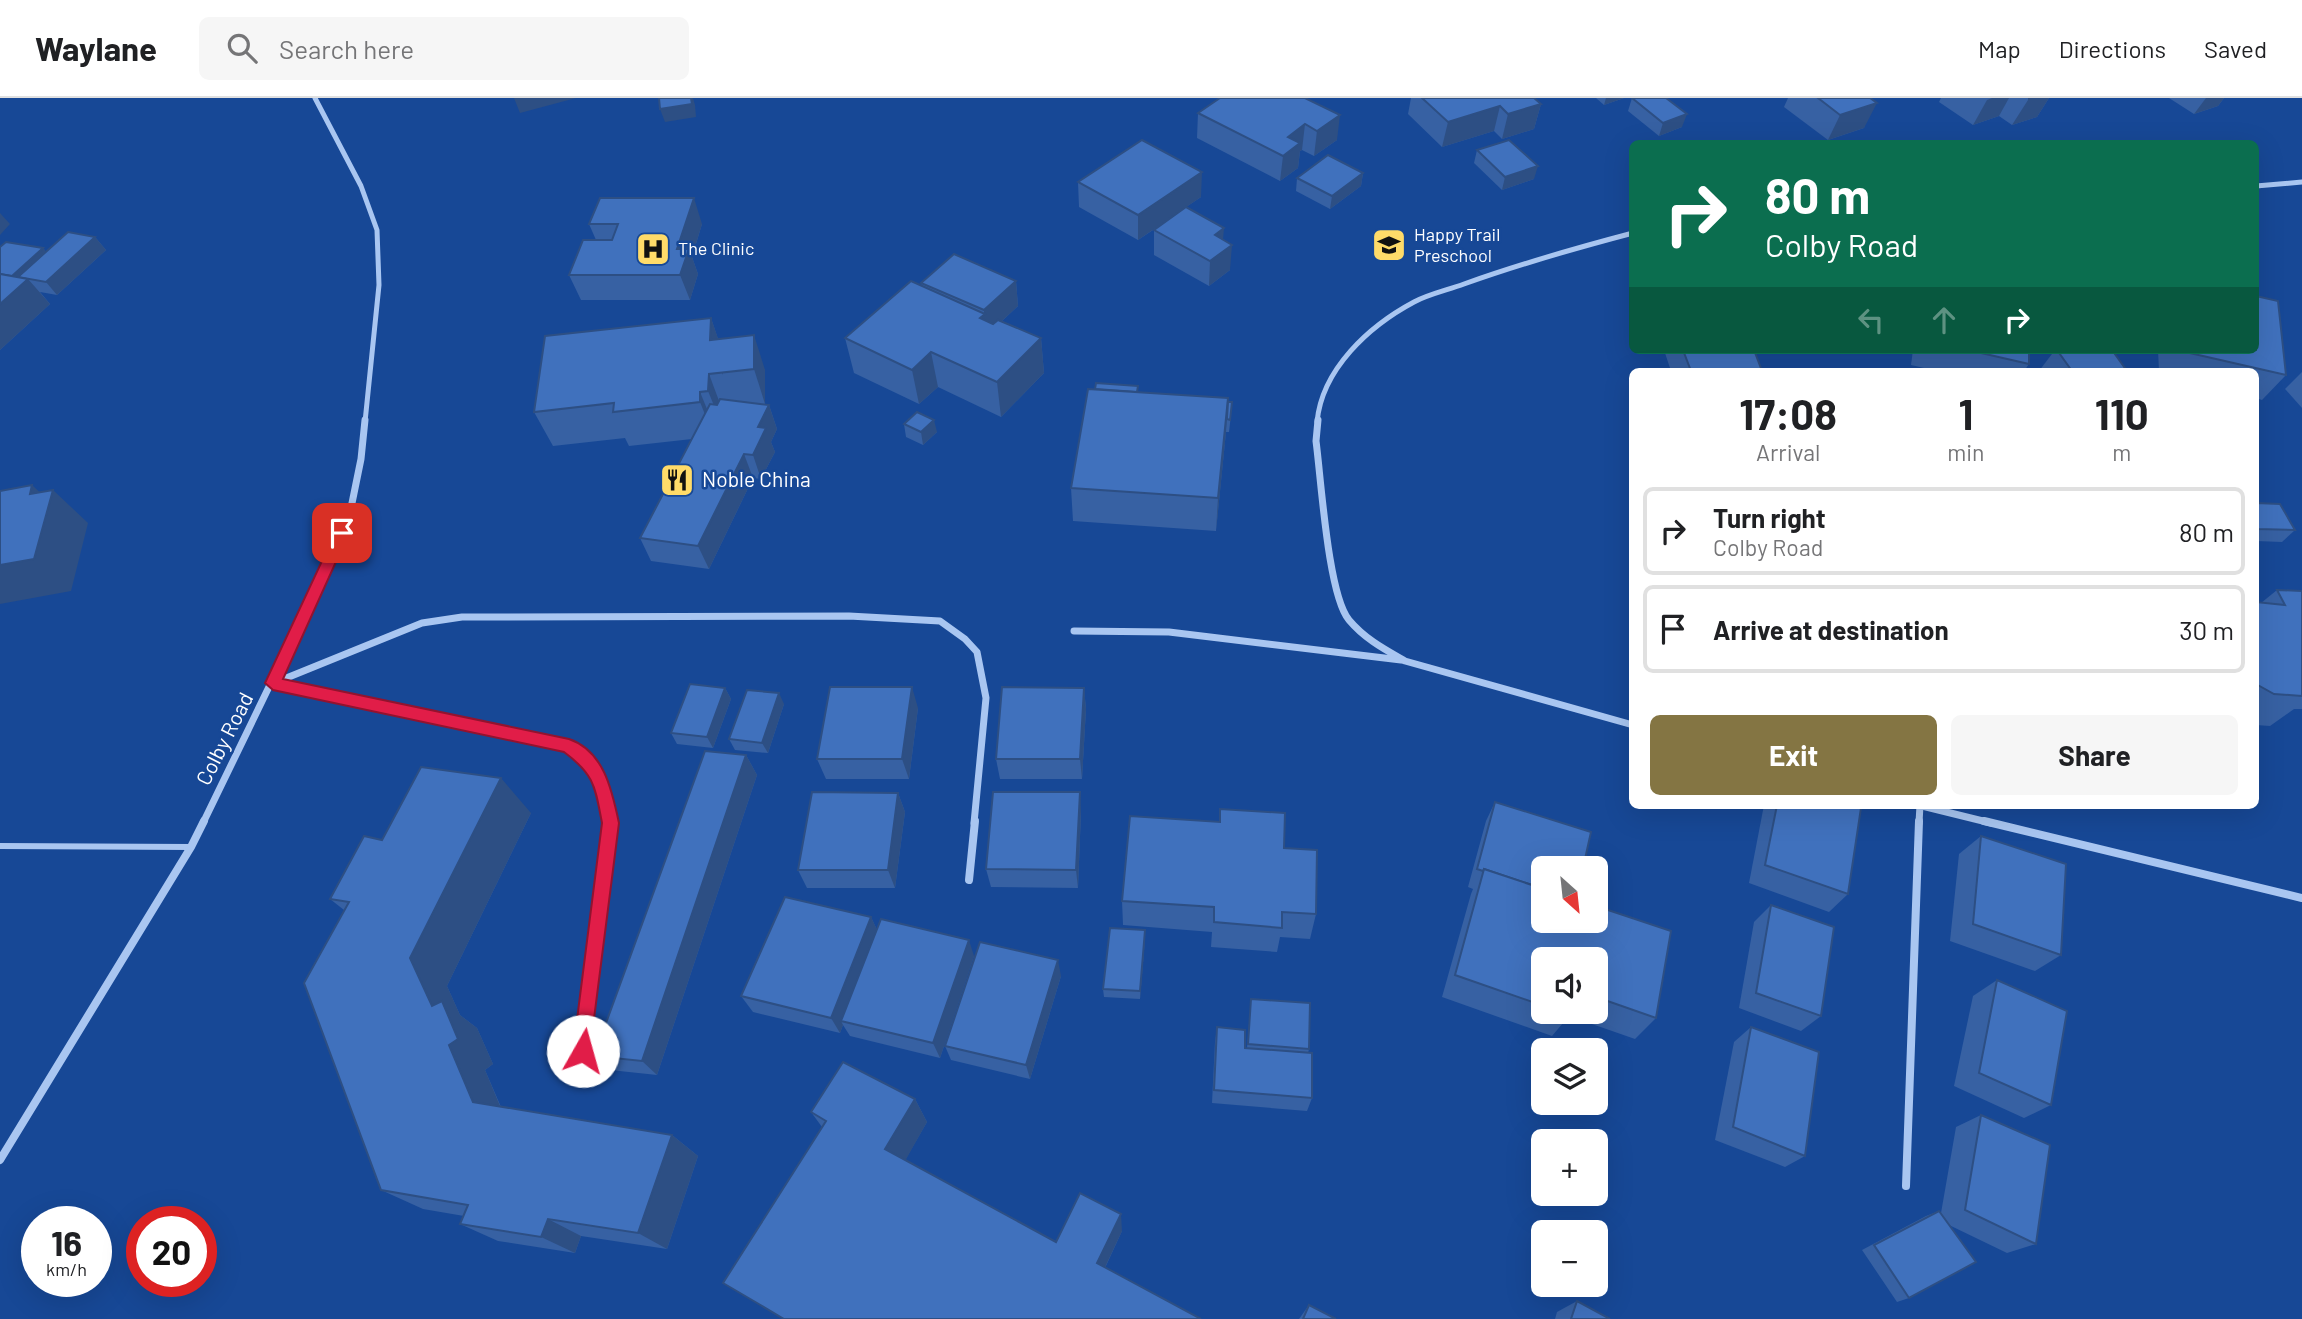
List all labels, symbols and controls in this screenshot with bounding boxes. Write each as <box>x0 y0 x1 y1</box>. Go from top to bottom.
search box <box>199 17 689 80</box>
text: Waylane <box>35 28 157 68</box>
icon: search <box>223 29 261 67</box>
text: Search here <box>279 33 414 64</box>
text: Map <box>1978 34 2021 63</box>
text: Directions <box>2059 34 2166 63</box>
text: Saved <box>2204 34 2267 63</box>
text: 80 m <box>1765 165 1870 224</box>
icon: right <box>1650 168 1741 259</box>
place label: Happy Trail Preschool <box>1414 223 1500 266</box>
text: Colby Road <box>1765 225 1918 263</box>
school or university icon: Happy Trail Preschool <box>1370 226 1408 264</box>
hospital icon: The Clinic <box>634 230 672 268</box>
place label: The Clinic <box>678 237 754 259</box>
icon: left <box>1852 301 1890 339</box>
icon: ahead <box>1925 301 1963 339</box>
icon: right <box>1998 301 2036 339</box>
text: 17:08 <box>1739 388 1837 438</box>
text: 1 <box>1958 388 1973 438</box>
text: 110 <box>2095 388 2149 438</box>
text: Arrival <box>1756 438 1820 466</box>
text: min <box>1947 438 1984 466</box>
text: m <box>2112 438 2131 466</box>
restaurant icon: Noble China <box>658 461 696 499</box>
place label: Noble China <box>702 466 811 491</box>
text: Turn right <box>1713 502 1826 533</box>
pin <box>312 503 372 563</box>
icon: right <box>1654 512 1692 550</box>
icon: arrive <box>323 514 361 552</box>
text: 80 m <box>2179 516 2234 547</box>
text: Colby Road <box>1713 533 1823 561</box>
icon: arrive <box>1654 610 1692 648</box>
text: Arrive at destination <box>1713 614 1949 645</box>
text: 30 m <box>2179 614 2234 645</box>
street label: Colby Road <box>190 688 258 789</box>
button: Exit <box>1650 715 1937 795</box>
button: Share <box>1951 715 2238 795</box>
north arrow <box>1531 856 1608 933</box>
map controls <box>1531 856 1608 1297</box>
button: sound <box>1531 947 1608 1024</box>
position arrow <box>546 1014 620 1088</box>
button: layers <box>1531 1038 1608 1115</box>
button: + <box>1531 1129 1608 1206</box>
speed limit sign: 20 <box>126 1206 217 1297</box>
button: − <box>1531 1220 1608 1297</box>
text: 16 <box>51 1221 82 1263</box>
text: km/h <box>46 1258 87 1280</box>

